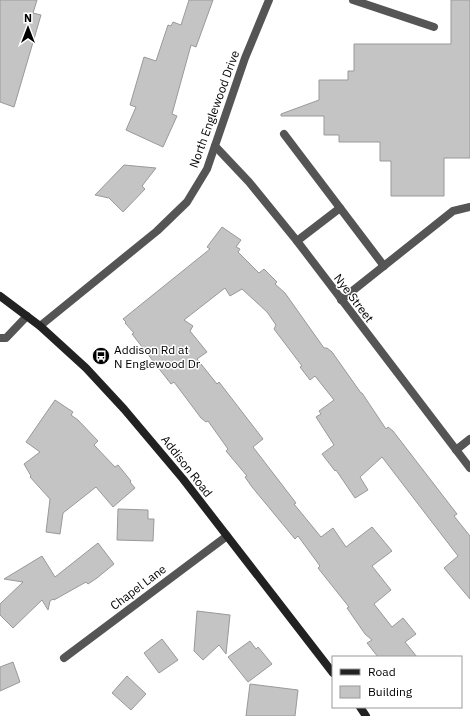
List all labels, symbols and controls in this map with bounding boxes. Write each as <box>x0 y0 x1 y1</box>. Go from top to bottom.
north arrow <box>8 8 48 48</box>
text: N <box>24 11 32 25</box>
street label: North Englewood Drive <box>186 48 242 170</box>
street label: Nye Street <box>331 271 377 325</box>
place label: Addison Rd at N Englewood Dr <box>114 342 201 371</box>
bus stop icon: Addison Rd at N Englewood Dr <box>91 346 111 366</box>
street label: Addison Road <box>158 432 216 500</box>
street label: Chapel Lane <box>107 561 169 613</box>
legend <box>332 656 462 708</box>
text: Road <box>368 664 396 679</box>
text: Building <box>368 684 413 699</box>

